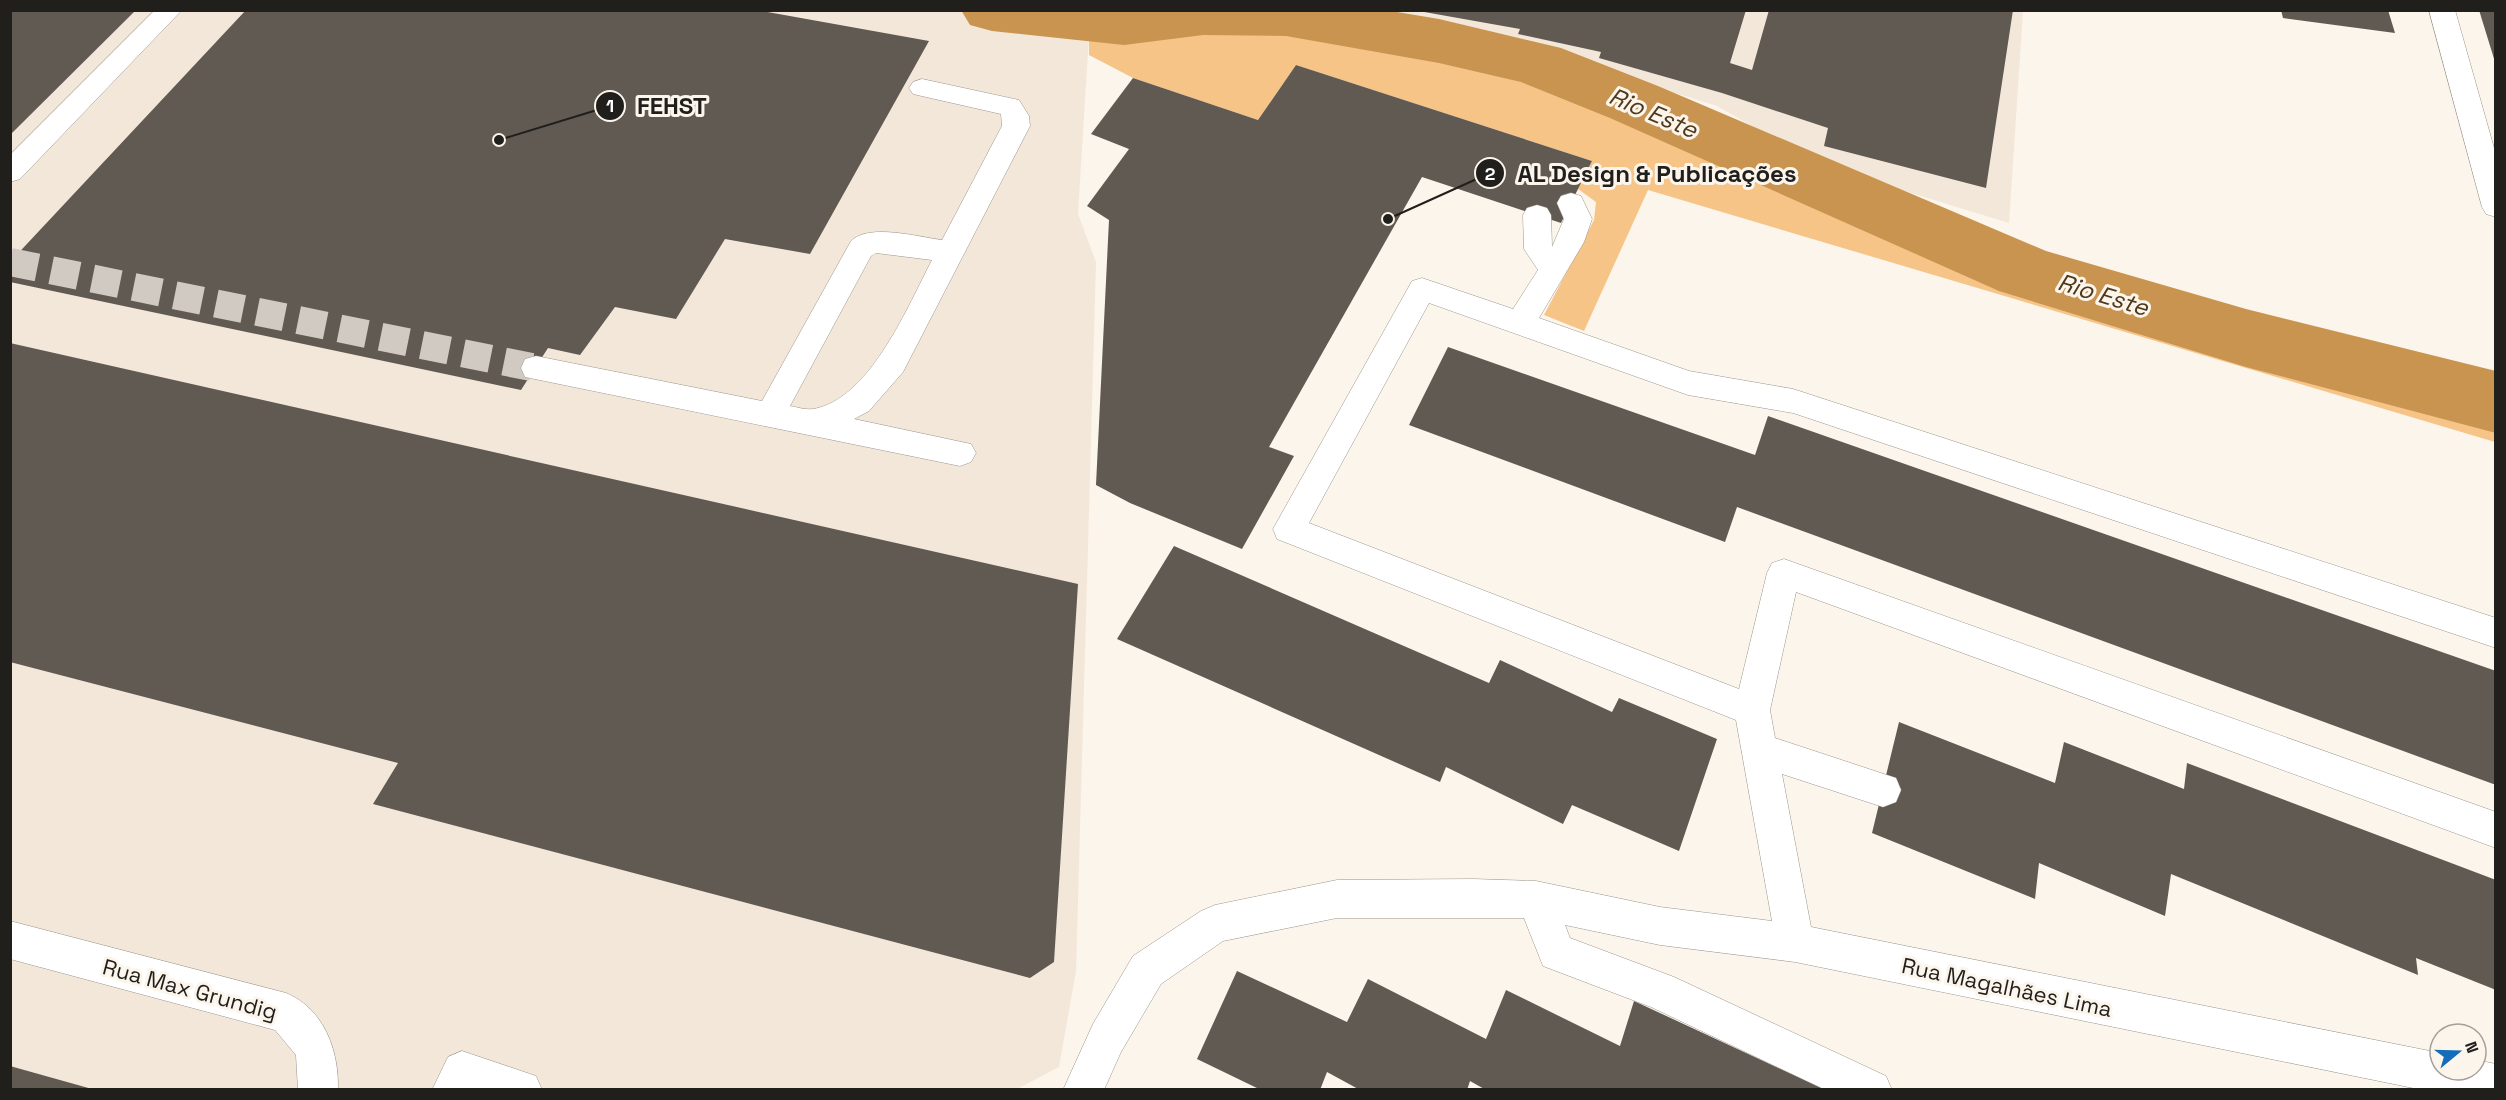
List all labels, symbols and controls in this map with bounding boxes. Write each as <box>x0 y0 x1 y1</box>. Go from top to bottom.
water label: Rio Este <box>1604 80 1703 145</box>
callout: FEHST <box>595 85 719 127</box>
text: FEHST <box>637 90 707 121</box>
text: 1 <box>606 94 614 117</box>
callout: AL Design & Publicações <box>1475 152 1809 194</box>
text: AL Design & Publicações <box>1517 158 1797 189</box>
text: 2 <box>1485 162 1496 185</box>
water label: Rio Este <box>2054 266 2153 323</box>
street label: Rua Magalhães Lima <box>1899 951 2115 1023</box>
street label: Rua Max Grundig <box>100 952 280 1026</box>
north arrow <box>2428 1022 2488 1082</box>
text: N <box>2460 1039 2483 1056</box>

